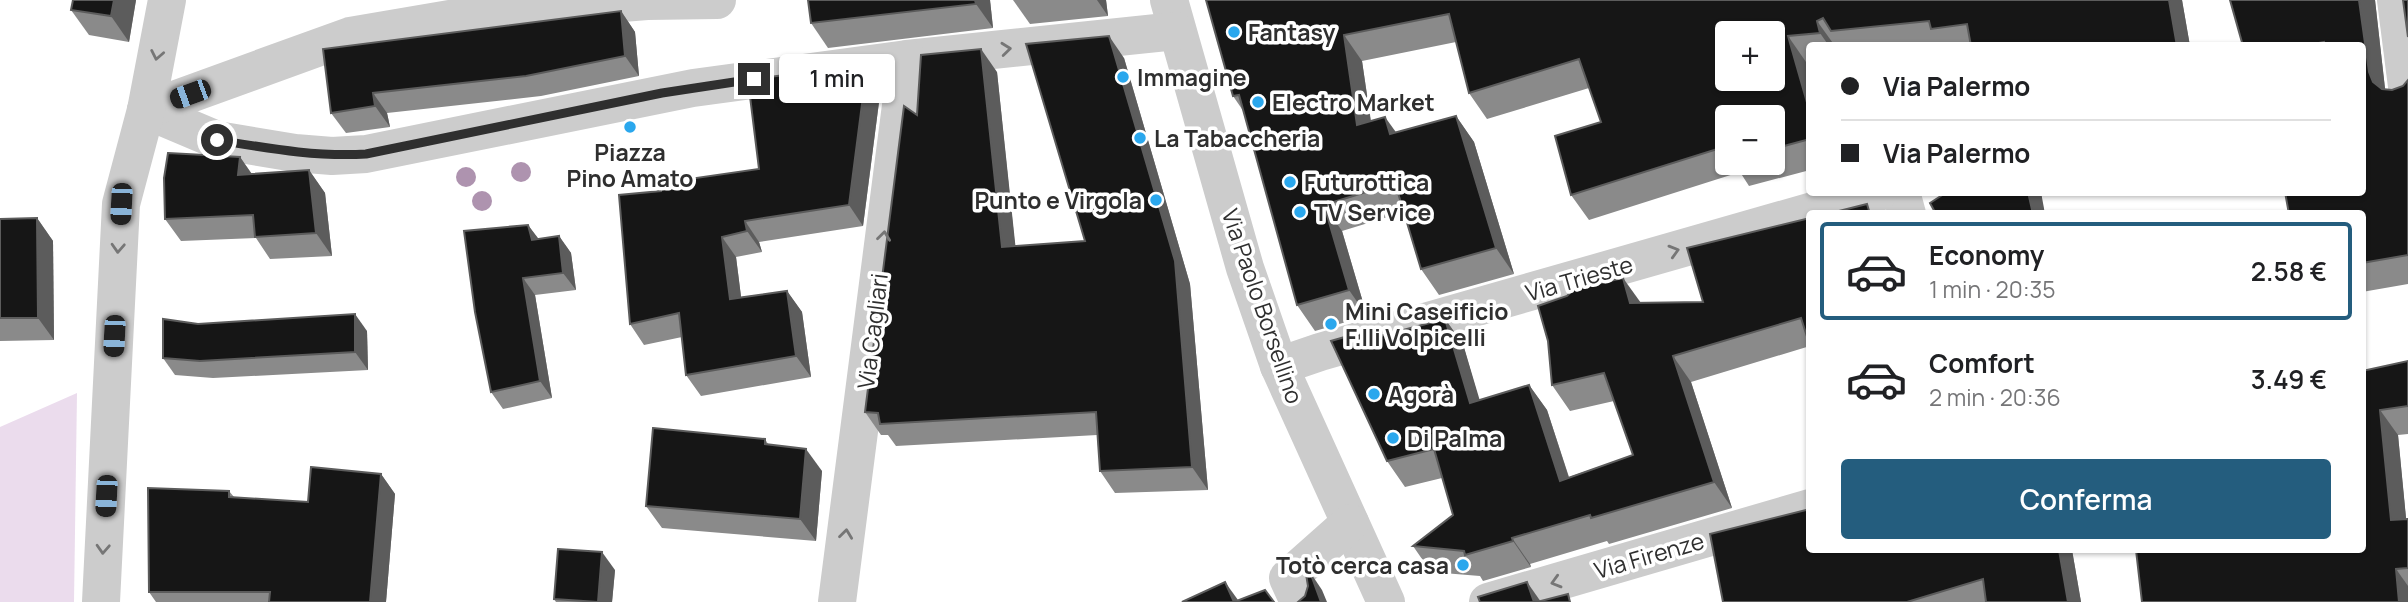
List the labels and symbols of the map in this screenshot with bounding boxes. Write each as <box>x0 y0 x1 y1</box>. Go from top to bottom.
place label: Fantasy <box>1248 16 1335 48</box>
marker: Fantasy <box>1226 24 1242 40</box>
one-way arrow <box>1001 42 1012 57</box>
one-way arrow <box>150 49 165 61</box>
callout: 1 min <box>778 55 894 104</box>
place label: Immagine <box>1137 61 1247 93</box>
route end <box>738 63 770 95</box>
marker: Immagine <box>1115 69 1131 85</box>
car <box>167 77 214 111</box>
place label: Electro Market <box>1272 86 1435 118</box>
marker: Electro Market <box>1250 94 1266 110</box>
marker: Piazza Pino Amato <box>622 119 638 135</box>
place label: La Tabaccheria <box>1154 122 1320 154</box>
route start <box>201 124 233 156</box>
marker: La Tabaccheria <box>1132 130 1148 146</box>
place label: Piazza Pino Amato <box>566 136 694 194</box>
place label: Futurottica <box>1304 166 1429 198</box>
marker: Futurottica <box>1282 174 1298 190</box>
car <box>110 182 133 226</box>
place label: Punto e Virgola <box>974 184 1142 216</box>
marker: Punto e Virgola <box>1148 192 1164 208</box>
place label: TV Service <box>1314 196 1431 228</box>
street label: Via Paolo Borsellino <box>1215 204 1311 408</box>
marker: TV Service <box>1292 204 1308 220</box>
one-way arrow <box>876 230 891 242</box>
one-way arrow <box>111 243 126 254</box>
one-way arrow <box>1668 245 1680 260</box>
street label: Via Trieste <box>1522 247 1636 309</box>
street label: Via Cagliari <box>849 271 895 391</box>
place label: Mini Caseificio F.lli Volpicelli <box>1345 295 1509 353</box>
car <box>103 314 126 358</box>
marker: Mini Caseificio F.lli Volpicelli <box>1323 316 1339 332</box>
place label: Agorà <box>1388 378 1454 410</box>
marker: Agorà <box>1366 386 1382 402</box>
place label: Di Palma <box>1407 422 1502 454</box>
marker: Di Palma <box>1385 430 1401 446</box>
car <box>95 474 118 518</box>
street label: Via Firenze <box>1590 524 1708 586</box>
one-way arrow <box>838 528 853 540</box>
one-way arrow <box>96 544 111 555</box>
place label: Totò cerca casa <box>1276 549 1449 581</box>
marker: Totò cerca casa <box>1455 557 1471 573</box>
one-way arrow <box>1550 574 1562 588</box>

